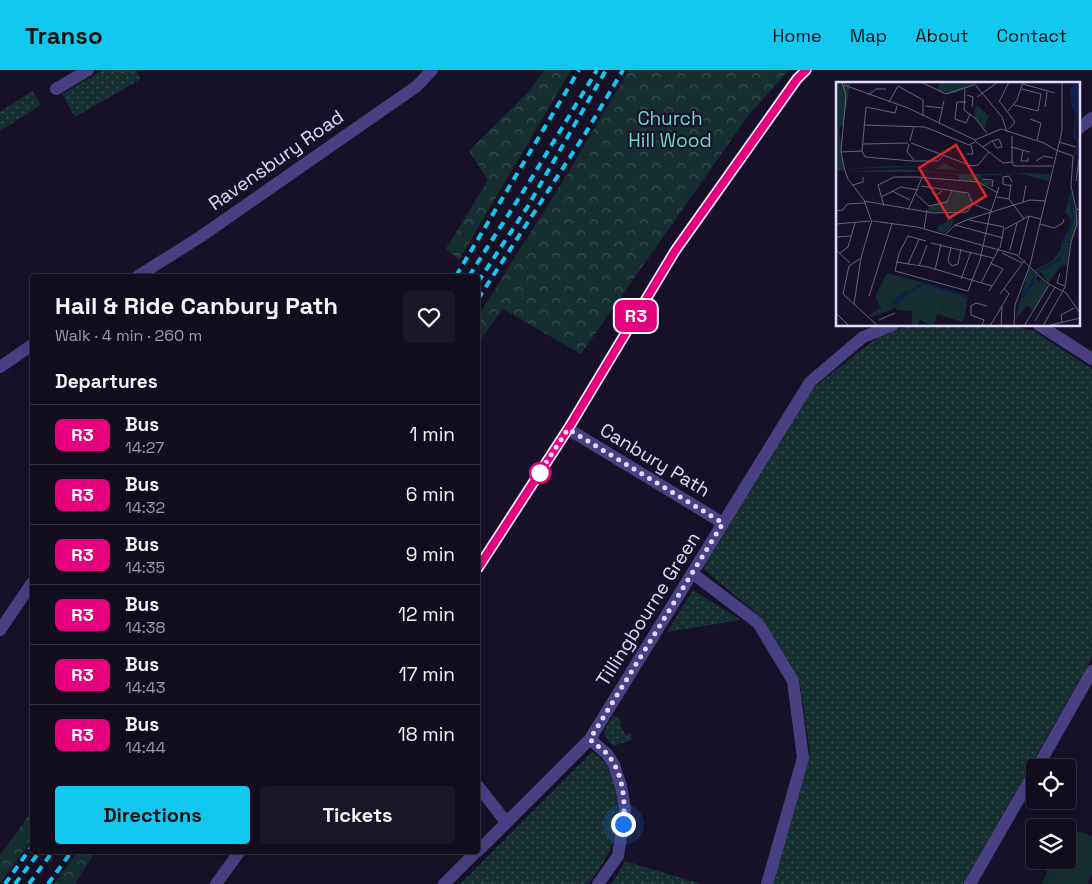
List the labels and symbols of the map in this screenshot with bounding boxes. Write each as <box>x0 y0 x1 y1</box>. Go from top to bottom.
inset map <box>836 82 1080 326</box>
street label: Ravensbury Road <box>204 104 348 216</box>
park label: Church Hill Wood <box>628 106 712 153</box>
line badge: R3 <box>614 300 658 332</box>
street label: Canbury Path <box>595 417 715 503</box>
unlabelled marker <box>529 462 551 484</box>
street label: Tillingbourne Green <box>590 527 706 691</box>
your location <box>611 812 636 837</box>

